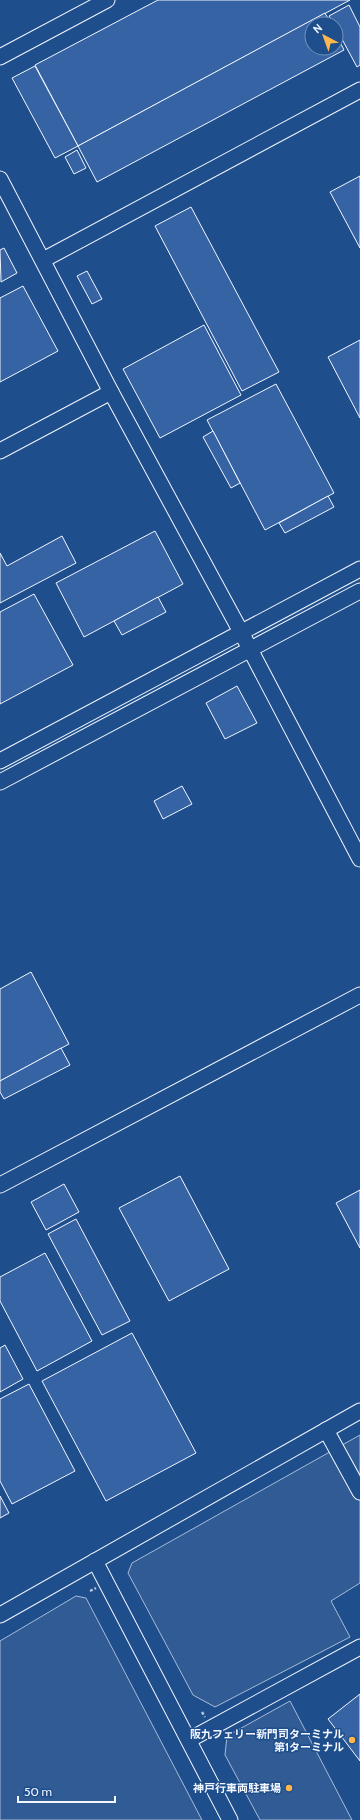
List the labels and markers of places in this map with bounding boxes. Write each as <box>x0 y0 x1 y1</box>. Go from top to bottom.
place label: 阪九フェリー新門司ターミナル 第1ターミナル <box>190 1727 344 1754</box>
marker: 阪九フェリー新門司ターミナル 第1ターミナル <box>347 1735 357 1745</box>
place label: 神戸行車両駐車場 <box>193 1781 281 1795</box>
marker: 神戸行車両駐車場 <box>284 1783 294 1793</box>

